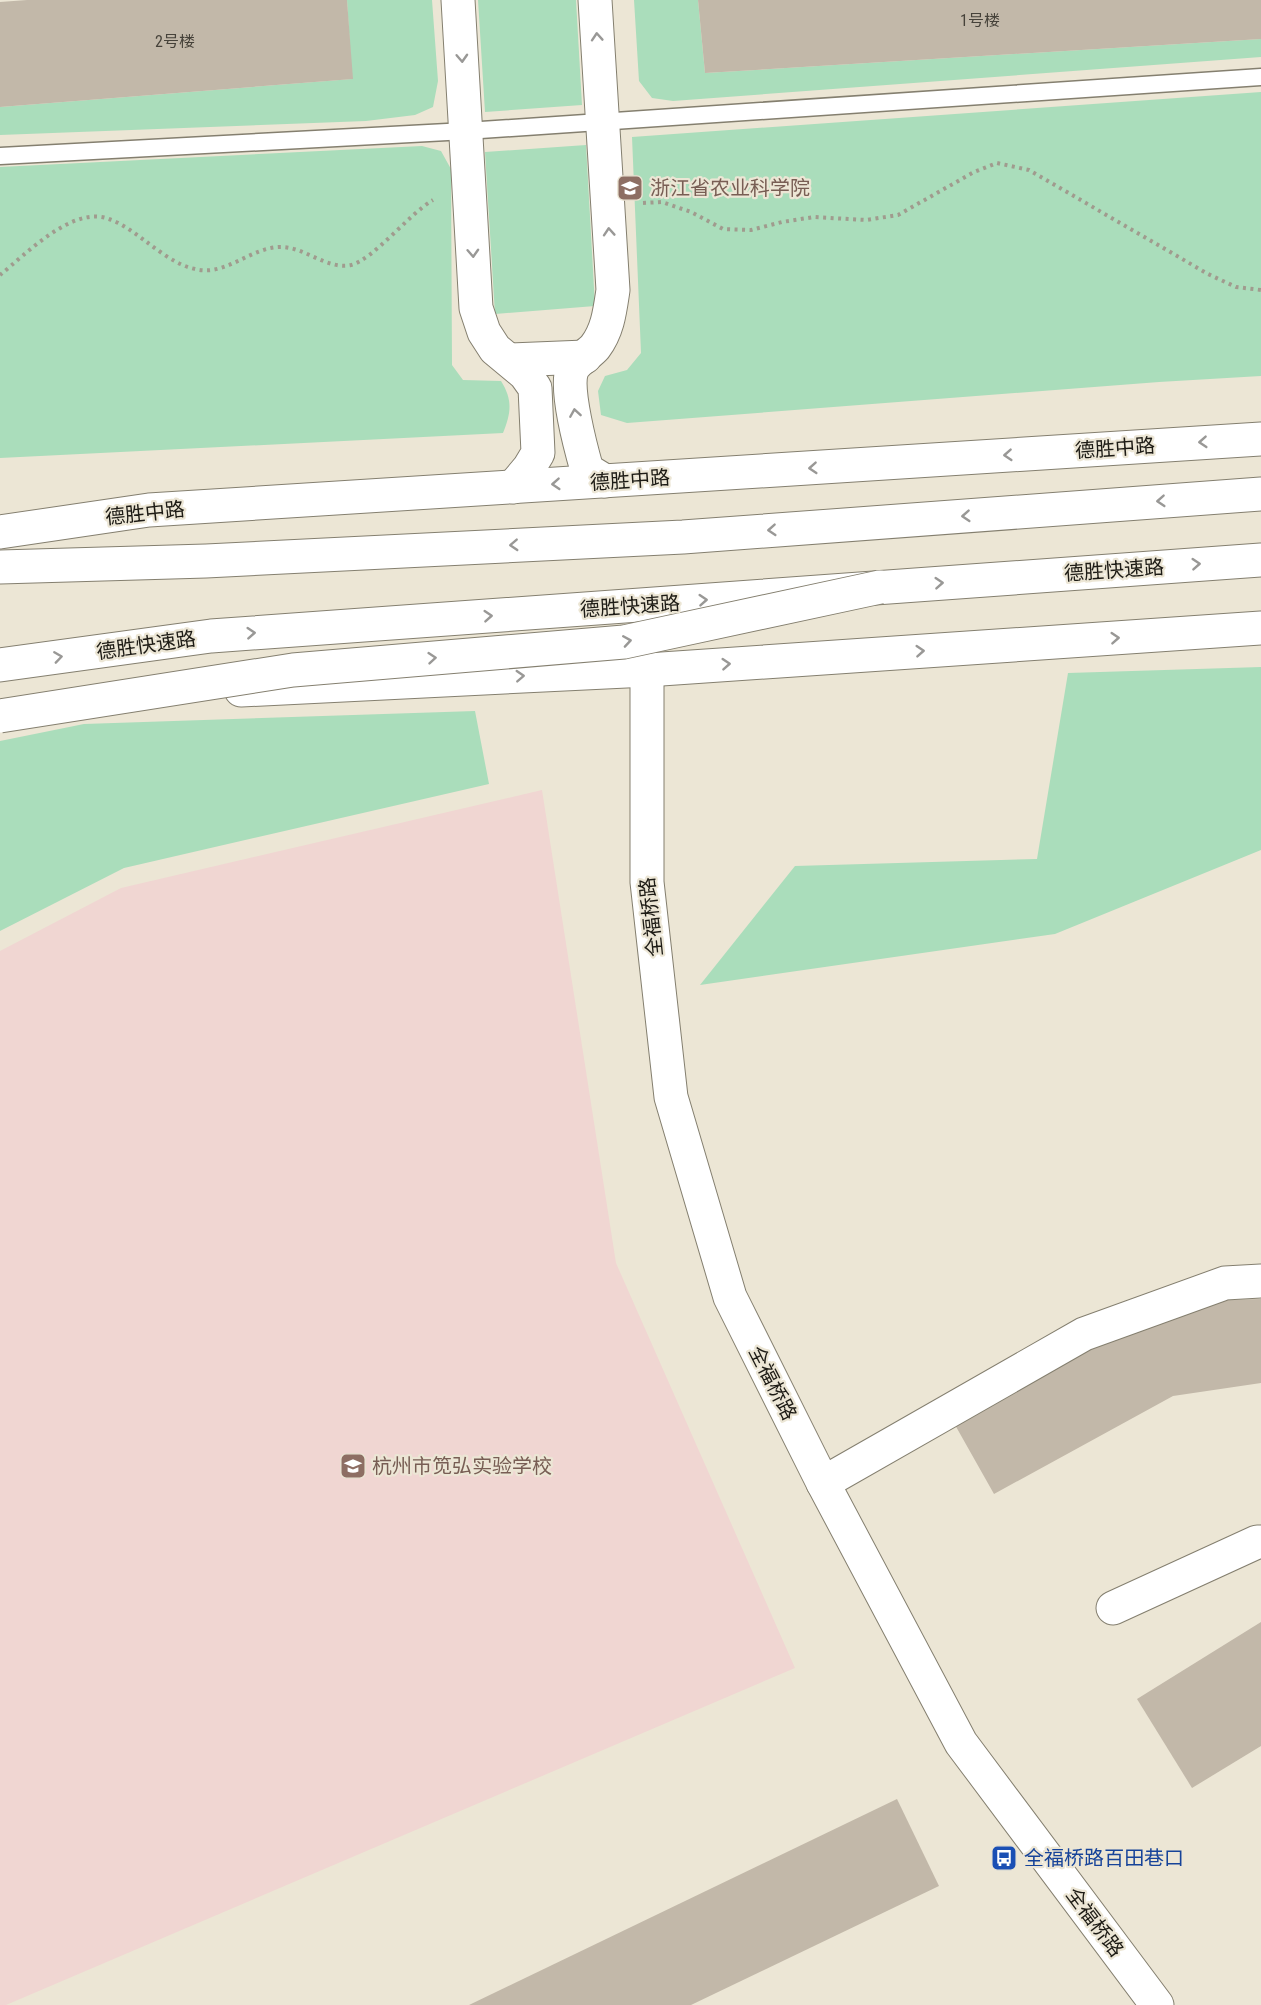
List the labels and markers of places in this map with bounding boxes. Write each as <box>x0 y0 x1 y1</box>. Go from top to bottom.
school or university icon: 浙江省农业科学院 <box>615 173 645 203</box>
place label: 浙江省农业科学院 <box>650 176 810 200</box>
school or university icon: 杭州市笕弘实验学校 <box>338 1451 368 1481</box>
place label: 杭州市笕弘实验学校 <box>372 1454 552 1478</box>
bus stop icon: 全福桥路百田巷口 <box>989 1843 1019 1873</box>
place label: 全福桥路百田巷口 <box>1024 1846 1184 1870</box>

